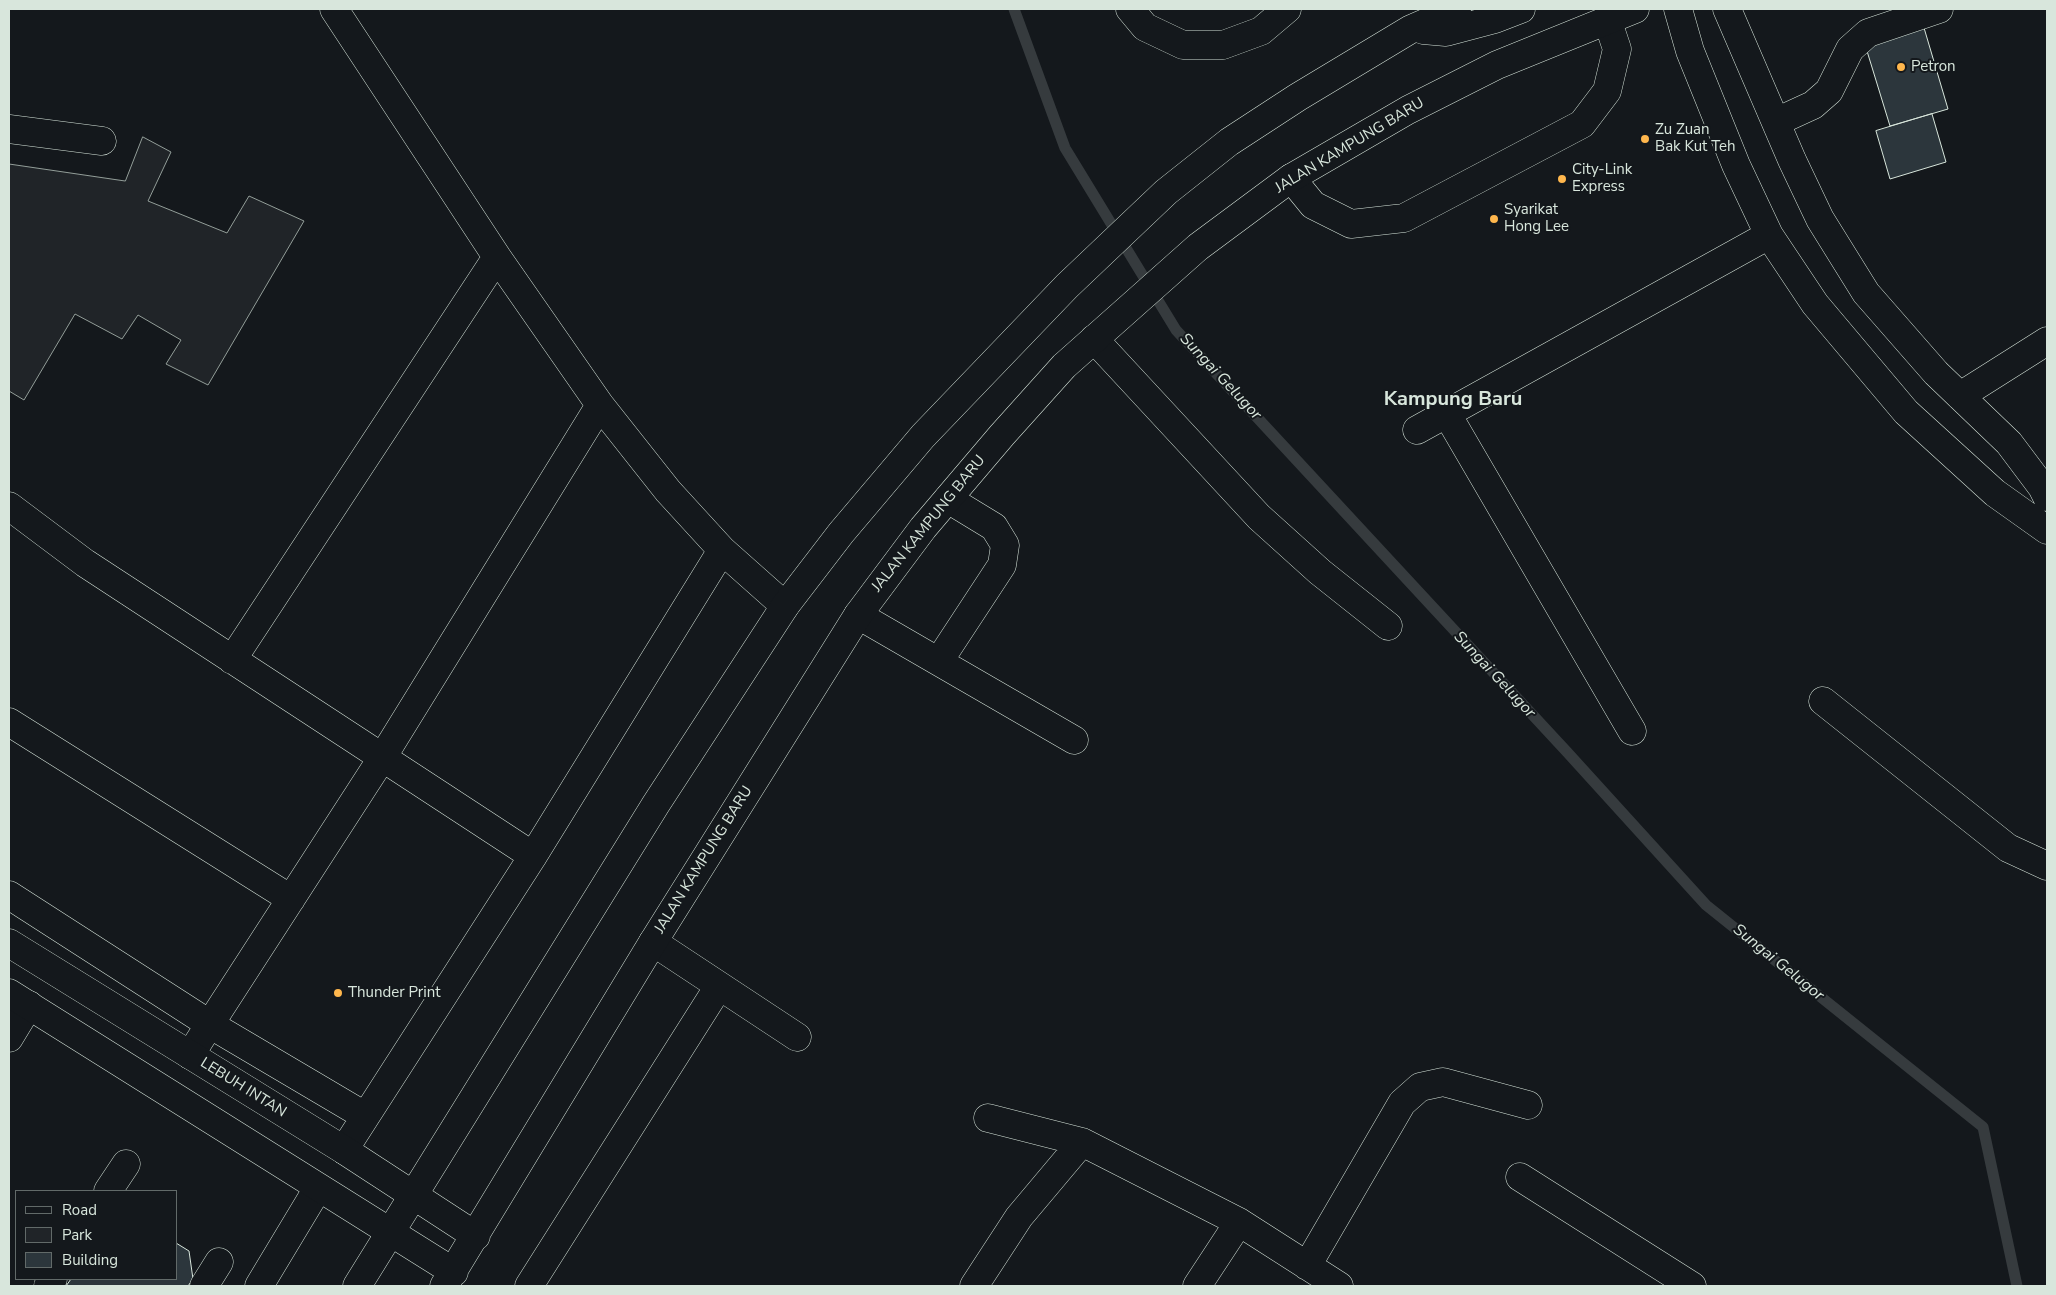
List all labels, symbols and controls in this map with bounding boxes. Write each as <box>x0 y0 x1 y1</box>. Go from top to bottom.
place label: Petron <box>1911 58 1956 76</box>
marker: Petron <box>1895 61 1907 73</box>
street label: JALAN KAMPUNG BARU <box>1272 94 1428 198</box>
place label: Zu Zuan Bak Kut Teh <box>1655 121 1736 156</box>
marker: Zu Zuan Bak Kut Teh <box>1639 133 1651 145</box>
place label: City-Link Express <box>1572 161 1632 196</box>
marker: City-Link Express <box>1556 173 1568 185</box>
place label: Syarikat Hong Lee <box>1504 201 1569 236</box>
marker: Syarikat Hong Lee <box>1488 213 1500 225</box>
water label: Sungai Gelugor <box>1175 330 1265 424</box>
district label: Kampung Baru <box>1384 388 1522 412</box>
street label: JALAN KAMPUNG BARU <box>868 452 990 596</box>
water label: Sungai Gelugor <box>1449 628 1539 722</box>
street label: JALAN KAMPUNG BARU <box>651 783 757 937</box>
water label: Sungai Gelugor <box>1729 920 1827 1006</box>
place label: Thunder Print <box>348 984 440 1002</box>
marker: Thunder Print <box>332 987 344 999</box>
street label: LEBUH INTAN <box>197 1054 289 1122</box>
legend <box>15 1190 178 1280</box>
text: Road <box>62 1200 97 1220</box>
text: Park <box>62 1225 92 1245</box>
text: Building <box>62 1250 118 1270</box>

